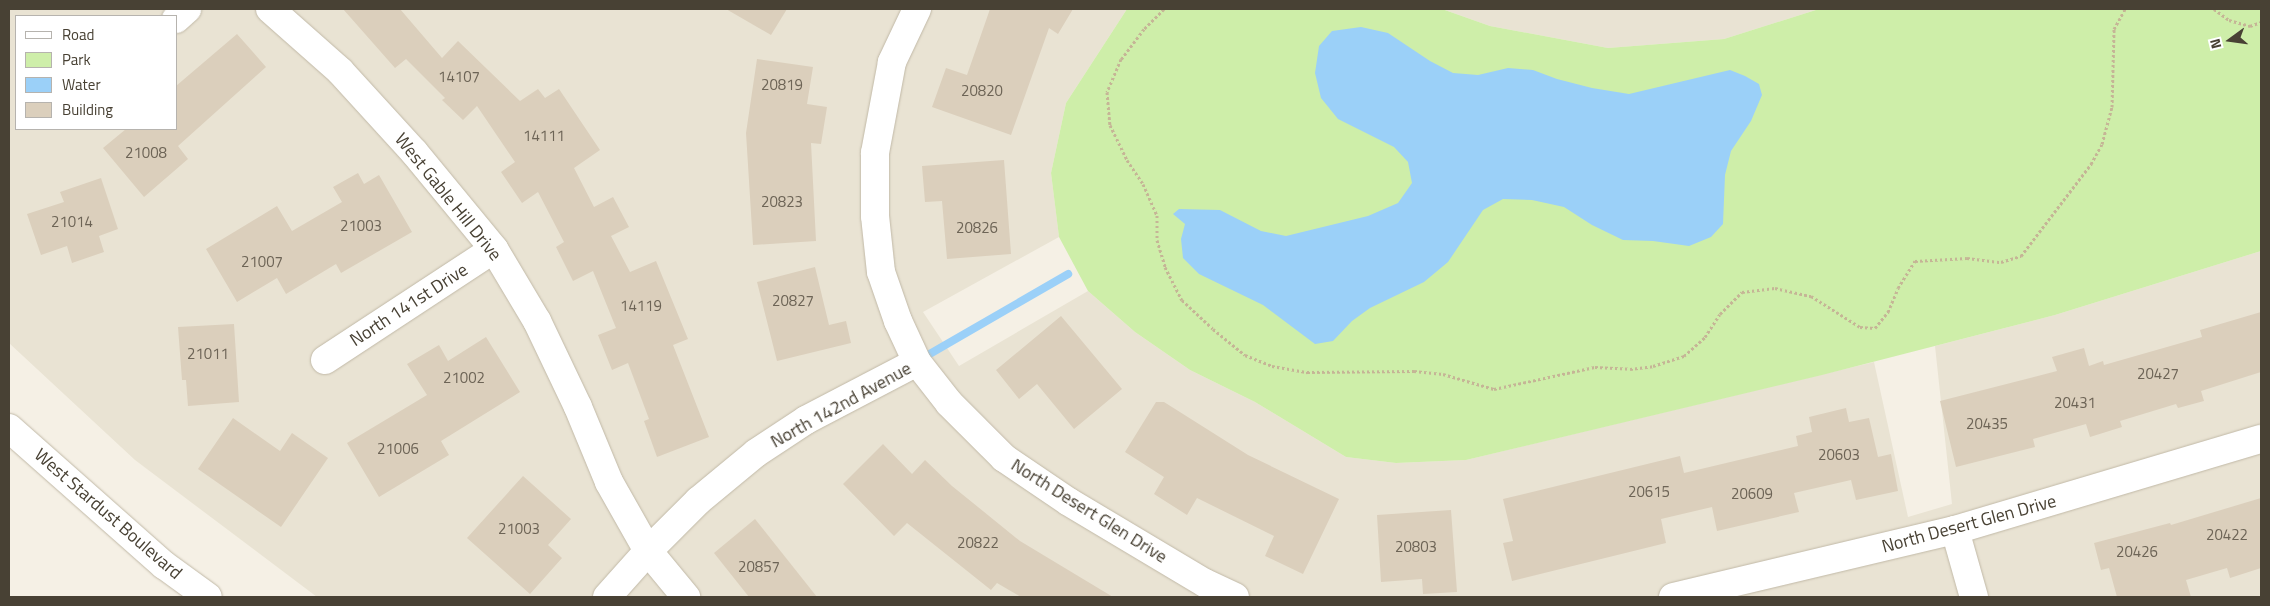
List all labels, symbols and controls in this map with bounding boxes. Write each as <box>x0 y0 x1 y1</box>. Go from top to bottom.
legend <box>15 15 178 130</box>
north arrow <box>2205 15 2255 65</box>
text: Road <box>62 23 94 46</box>
text: N <box>2204 37 2226 51</box>
text: Park <box>62 48 91 71</box>
house number: 14107 <box>438 68 480 86</box>
text: Water <box>62 73 101 96</box>
house number: 20819 <box>761 76 803 94</box>
house number: 20820 <box>961 82 1003 100</box>
text: Building <box>62 98 113 121</box>
house number: 14111 <box>523 127 565 145</box>
street label: West Gable Hill Drive <box>390 129 506 265</box>
house number: 21008 <box>125 144 167 162</box>
house number: 20823 <box>761 193 803 211</box>
house number: 21014 <box>51 213 93 231</box>
house number: 21003 <box>340 217 382 235</box>
house number: 20826 <box>956 219 998 237</box>
house number: 21007 <box>241 253 283 271</box>
street label: North 141st Drive <box>346 259 472 351</box>
house number: 20827 <box>772 292 814 310</box>
house number: 14119 <box>620 297 662 315</box>
house number: 21011 <box>187 345 229 363</box>
street label: North 142nd Avenue <box>767 357 915 453</box>
house number: 20427 <box>2137 365 2179 383</box>
house number: 21002 <box>443 369 485 387</box>
house number: 20431 <box>2054 394 2096 412</box>
house number: 20435 <box>1966 415 2008 433</box>
house number: 21006 <box>377 440 419 458</box>
street label: West Stardust Boulevard <box>30 444 186 584</box>
house number: 20603 <box>1818 446 1860 464</box>
street label: North Desert Glen Drive <box>1007 454 1171 568</box>
house number: 20615 <box>1628 483 1670 501</box>
house number: 20609 <box>1731 485 1773 503</box>
street label: North Desert Glen Drive <box>1879 490 2059 558</box>
house number: 21003 <box>498 520 540 538</box>
house number: 20422 <box>2206 526 2248 544</box>
house number: 20822 <box>957 534 999 552</box>
house number: 20803 <box>1395 538 1437 556</box>
house number: 20426 <box>2116 543 2158 561</box>
house number: 20857 <box>738 558 780 576</box>

